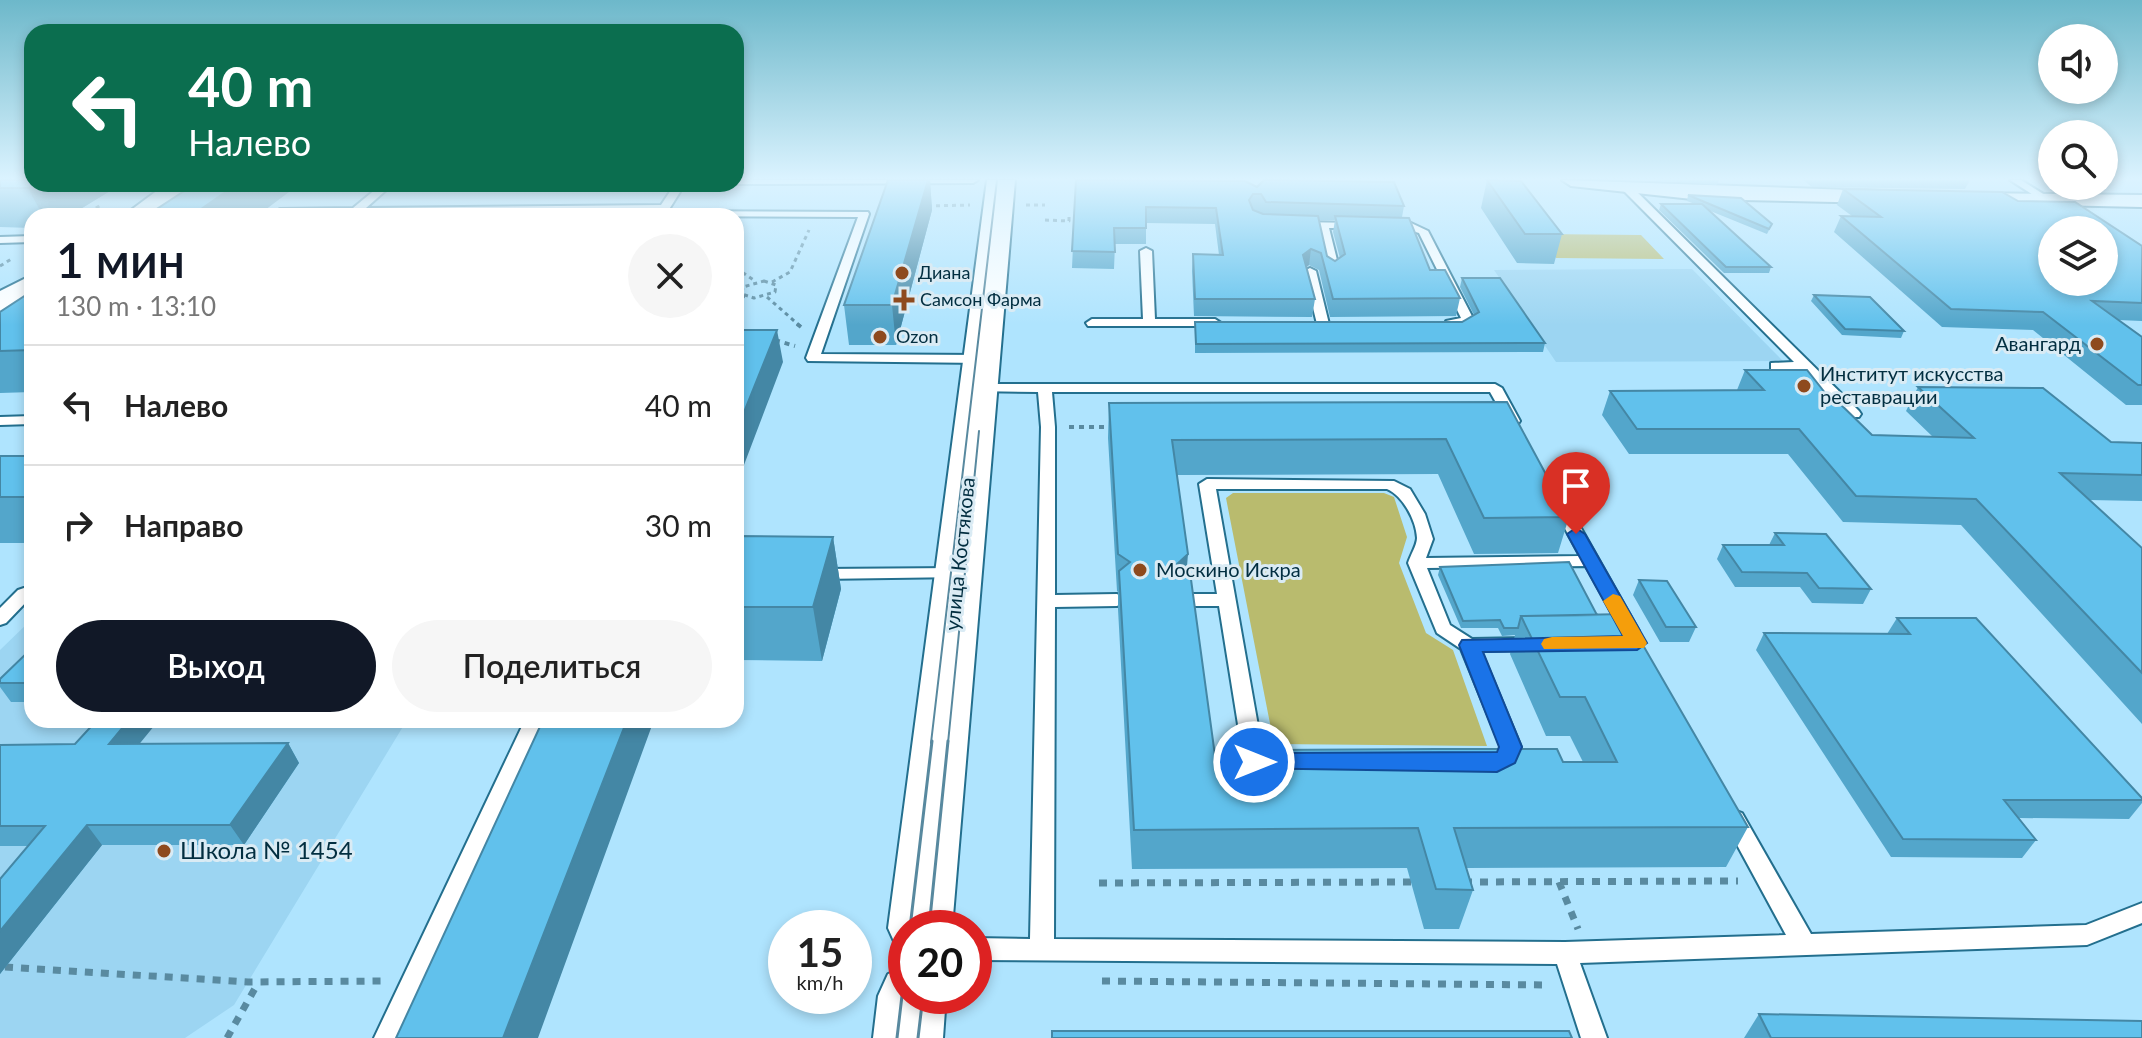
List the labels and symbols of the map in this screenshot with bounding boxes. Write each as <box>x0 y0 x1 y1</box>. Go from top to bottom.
place label: Диана <box>918 261 970 283</box>
marker: Диана <box>893 264 911 282</box>
place label: Самсон Фарма <box>920 288 1042 310</box>
marker: Самсон Фарма <box>895 291 913 309</box>
place label: Ozon <box>896 325 938 347</box>
marker: Ozon <box>871 328 889 346</box>
place label: Авангард <box>1995 331 2081 355</box>
marker: Авангард <box>2088 335 2106 353</box>
place label: Институт искусства реставрации <box>1820 361 2004 408</box>
marker: Институт искусства реставрации <box>1795 377 1813 395</box>
pin <box>1542 452 1610 534</box>
street label: улица Костякова <box>939 476 979 632</box>
place label: Москино Искра <box>1156 557 1301 581</box>
marker: Москино Искра <box>1131 561 1149 579</box>
position arrow <box>1212 720 1296 804</box>
place label: Школа № 1454 <box>180 835 353 864</box>
marker: Школа № 1454 <box>155 842 173 860</box>
speed limit sign: 20 <box>888 910 992 1014</box>

